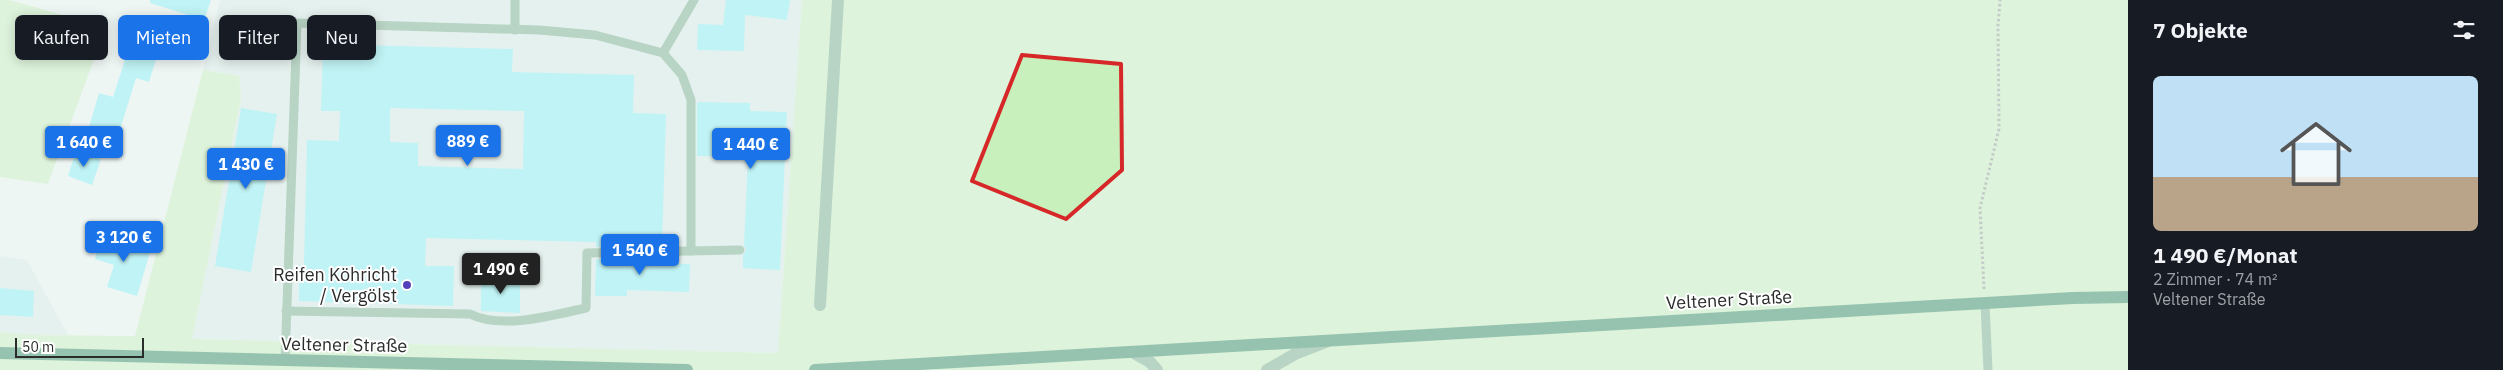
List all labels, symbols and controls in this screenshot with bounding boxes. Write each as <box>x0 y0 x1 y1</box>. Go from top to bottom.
chip: Kaufen <box>15 15 108 60</box>
chip: Mieten <box>118 15 209 60</box>
chip: Filter <box>219 15 297 60</box>
chip: Neu <box>307 15 376 60</box>
text: 7 Objekte <box>2153 16 2248 44</box>
icon: filters <box>2450 16 2478 44</box>
icon: home <box>2271 109 2361 199</box>
pin: 889 € <box>433 124 503 167</box>
pin: 1 640 € <box>38 126 130 168</box>
pin: 1 440 € <box>705 128 797 170</box>
text: 889 € <box>447 131 489 151</box>
text: 1 640 € <box>56 132 112 152</box>
text: 1 440 € <box>723 134 779 154</box>
pin: 1 430 € <box>200 148 292 190</box>
text: 1 430 € <box>218 154 274 174</box>
pin: 3 120 € <box>78 220 170 263</box>
text: 3 120 € <box>96 227 152 247</box>
pin: 1 540 € <box>594 234 686 276</box>
text: 1 540 € <box>612 240 668 260</box>
text: 1 490 €/Monat <box>2153 241 2298 269</box>
pin: 1 490 € <box>455 252 547 295</box>
text: 1 490 € <box>473 259 529 279</box>
place label: Reifen Köhricht / Vergölst <box>273 263 397 307</box>
text: 2 Zimmer · 74 m² <box>2153 269 2278 289</box>
marker: Reifen Köhricht / Vergölst <box>401 279 413 291</box>
street label: Veltener Straße <box>1665 285 1793 314</box>
text: Veltener Straße <box>2153 289 2265 309</box>
street label: Veltener Straße <box>281 332 408 357</box>
scale bar <box>15 335 144 358</box>
text: 50 m <box>22 338 54 356</box>

